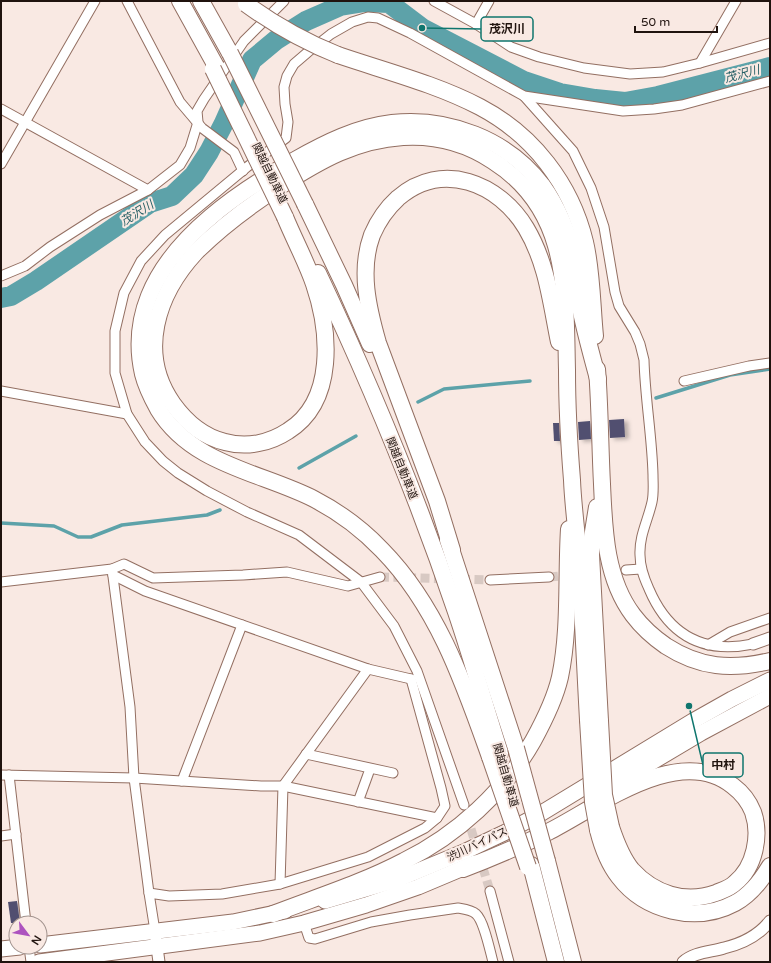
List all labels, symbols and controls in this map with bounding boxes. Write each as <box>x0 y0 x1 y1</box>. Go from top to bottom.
scale bar <box>635 8 717 34</box>
text: 50 m <box>641 15 670 29</box>
callout: 茂沢川 <box>481 17 533 41</box>
text: 茂沢川 <box>489 22 525 36</box>
water label: 茂沢川 <box>723 62 763 85</box>
street label: 関越自動車道 <box>249 141 290 206</box>
water label: 茂沢川 <box>118 196 158 228</box>
street label: 関越自動車道 <box>383 435 420 501</box>
street label: 関越自動車道 <box>490 742 521 809</box>
callout: 中村 <box>703 753 743 777</box>
text: 中村 <box>711 758 735 772</box>
street label: 渋川バイパス <box>445 825 510 864</box>
north arrow <box>8 915 48 955</box>
text: N <box>28 933 44 947</box>

